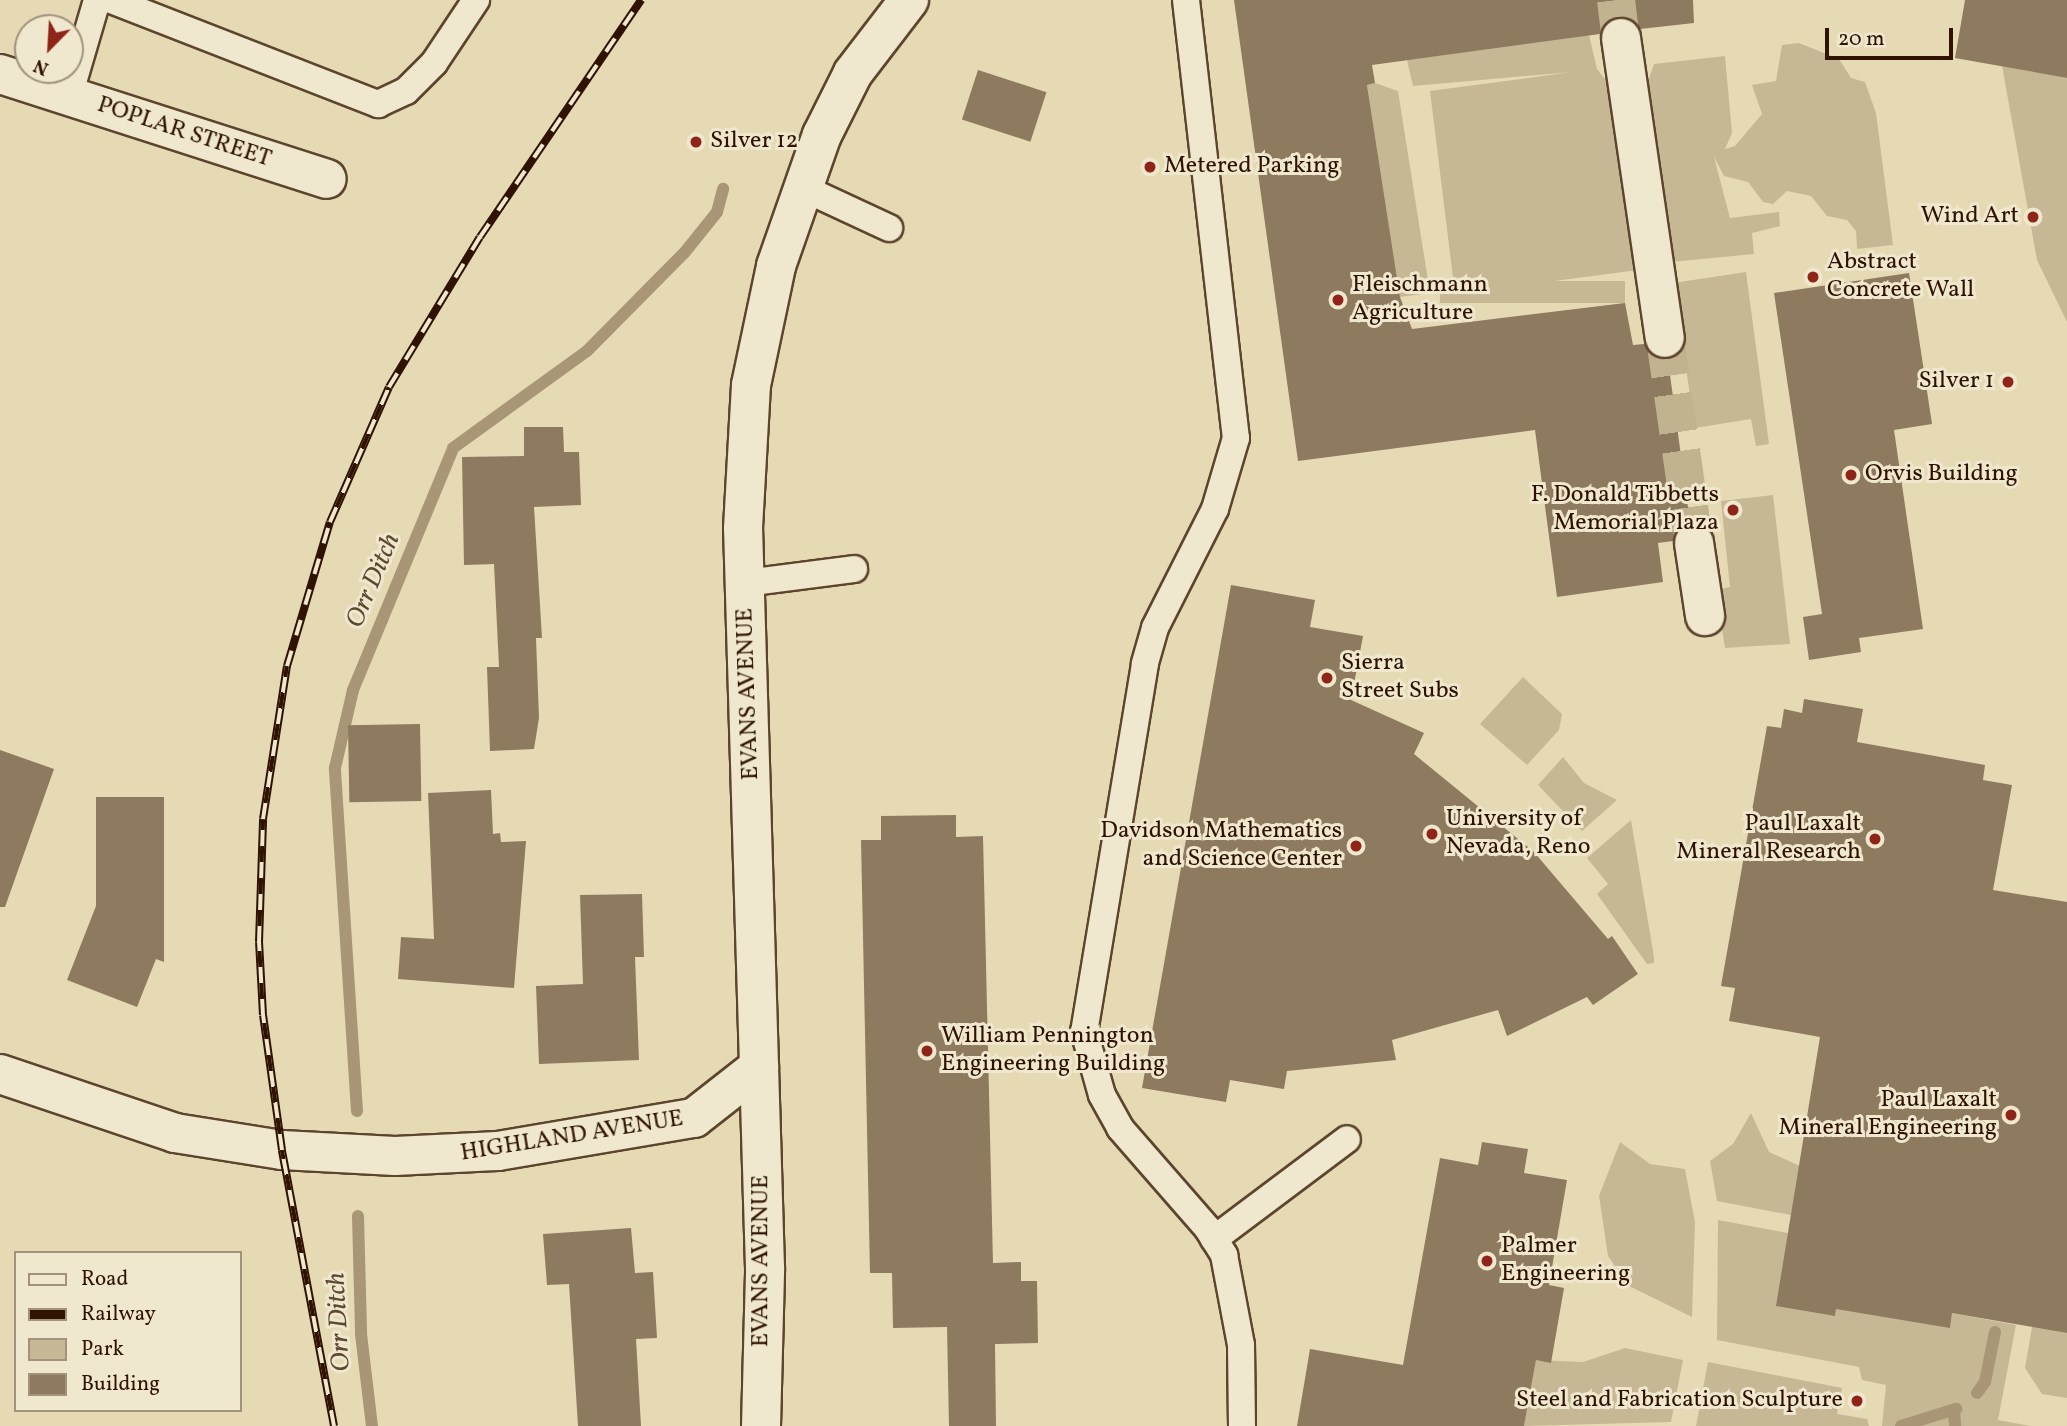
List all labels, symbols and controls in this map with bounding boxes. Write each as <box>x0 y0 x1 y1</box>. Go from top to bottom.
north arrow <box>14 14 84 84</box>
scale bar <box>1829 14 1957 58</box>
text: 20 m <box>1838 25 1884 54</box>
text: N <box>30 52 53 81</box>
street label: POPLAR STREET <box>93 91 275 175</box>
place label: Silver 12 <box>710 128 799 156</box>
marker: Silver 12 <box>688 134 704 150</box>
place label: Metered Parking <box>1164 153 1339 181</box>
marker: Metered Parking <box>1142 159 1158 175</box>
place label: Wind Art <box>1920 203 2019 231</box>
marker: Wind Art <box>2025 209 2041 225</box>
place label: Abstract Concrete Wall <box>1827 249 1975 305</box>
marker: Abstract Concrete Wall <box>1805 269 1821 285</box>
place label: Fleischmann Agriculture <box>1352 272 1488 328</box>
marker: Fleischmann Agriculture <box>1330 292 1346 308</box>
place label: Silver 1 <box>1918 368 1994 396</box>
marker: Silver 1 <box>2000 374 2016 390</box>
place label: Orvis Building <box>1865 461 2018 489</box>
marker: Orvis Building <box>1843 467 1859 483</box>
place label: F. Donald Tibbetts Memorial Plaza <box>1530 482 1719 538</box>
marker: F. Donald Tibbetts Memorial Plaza <box>1725 502 1741 518</box>
water label: Orr Ditch <box>340 529 408 633</box>
street label: EVANS AVENUE <box>732 607 766 781</box>
place label: Sierra Street Subs <box>1341 650 1459 706</box>
marker: Sierra Street Subs <box>1319 670 1335 686</box>
place label: University of Nevada, Reno <box>1446 806 1590 862</box>
place label: Paul Laxalt Mineral Research <box>1676 811 1861 867</box>
place label: Davidson Mathematics and Science Center <box>1100 818 1342 874</box>
marker: University of Nevada, Reno <box>1424 826 1440 842</box>
marker: Paul Laxalt Mineral Research <box>1867 831 1883 847</box>
marker: Davidson Mathematics and Science Center <box>1348 838 1364 854</box>
place label: William Pennington Engineering Building <box>941 1023 1165 1079</box>
marker: William Pennington Engineering Building <box>919 1043 935 1059</box>
place label: Paul Laxalt Mineral Engineering <box>1779 1087 1997 1143</box>
street label: HIGHLAND AVENUE <box>459 1105 685 1169</box>
marker: Paul Laxalt Mineral Engineering <box>2003 1107 2019 1123</box>
street label: EVANS AVENUE <box>748 1175 776 1347</box>
place label: Palmer Engineering <box>1501 1233 1630 1289</box>
legend <box>14 1251 242 1412</box>
marker: Palmer Engineering <box>1479 1253 1495 1269</box>
text: Road <box>81 1265 128 1294</box>
water label: Orr Ditch <box>322 1272 358 1372</box>
text: Railway <box>81 1300 156 1329</box>
text: Park <box>81 1335 124 1364</box>
text: Building <box>81 1370 160 1399</box>
place label: Steel and Fabrication Sculpture <box>1516 1387 1843 1415</box>
marker: Steel and Fabrication Sculpture <box>1849 1393 1865 1409</box>

